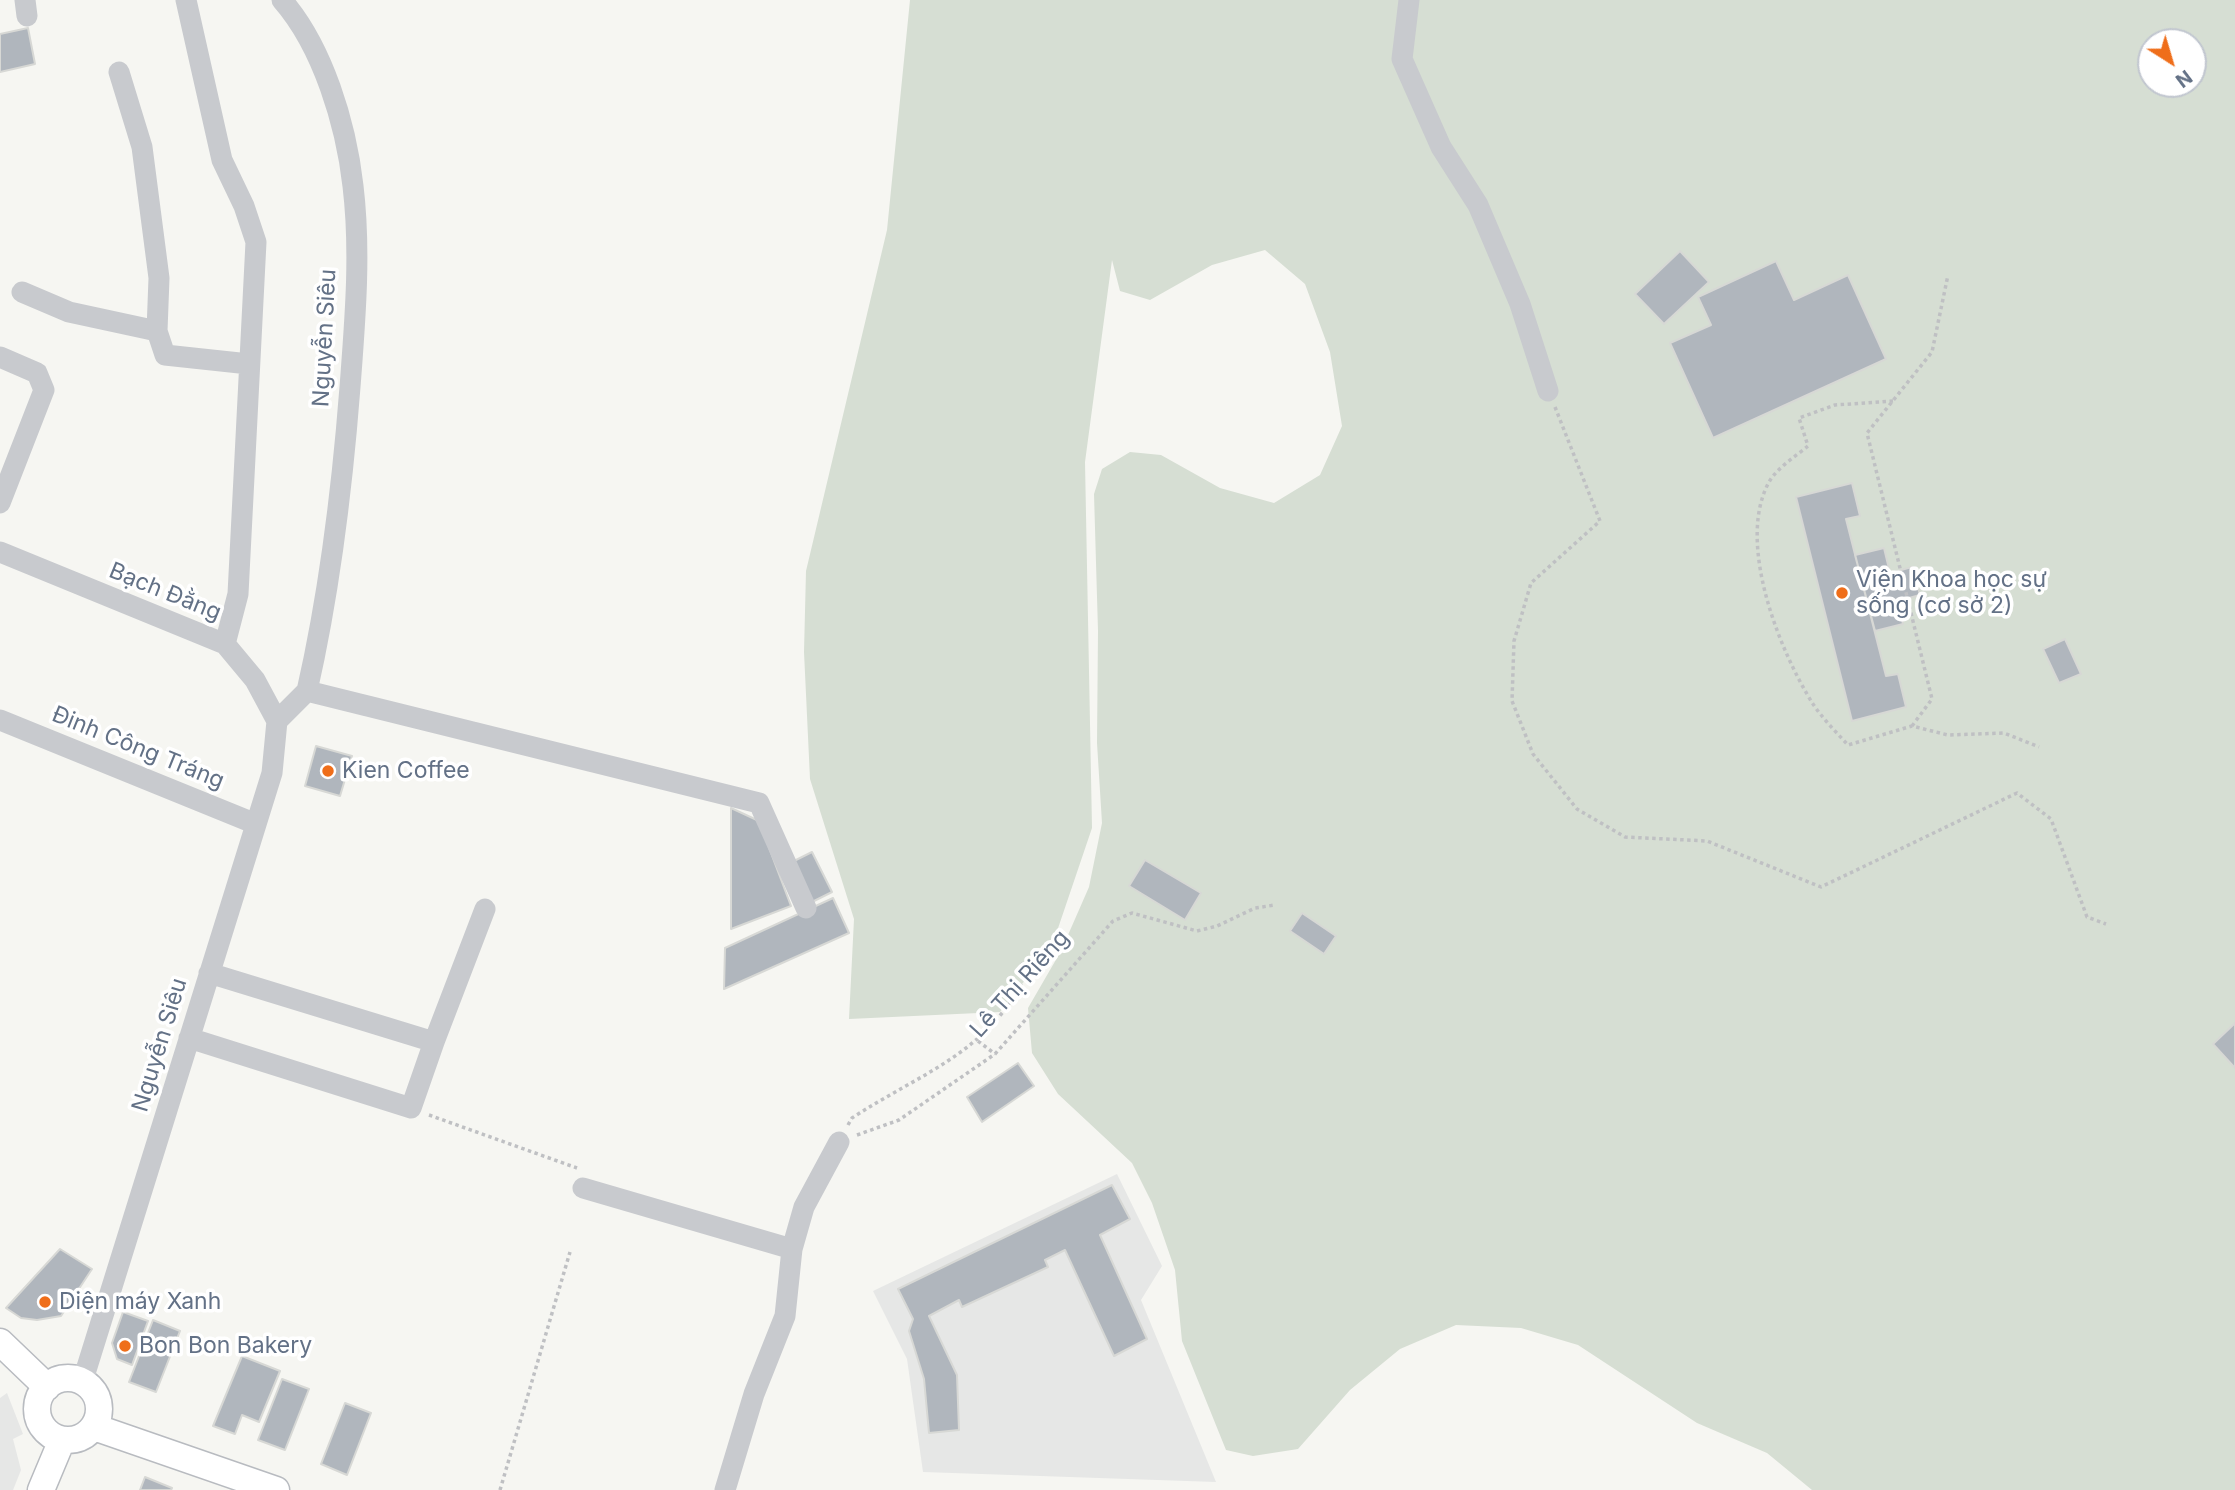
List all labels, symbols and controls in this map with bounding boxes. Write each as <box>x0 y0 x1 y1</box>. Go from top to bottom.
north arrow <box>2137 28 2207 98</box>
text: N <box>2171 65 2196 92</box>
street label: Nguyễn Siêu <box>308 268 342 408</box>
street label: Bạch Đằng <box>105 557 225 627</box>
place label: Viện Khoa học sự sống (cơ sở 2) <box>1856 566 2047 620</box>
marker: Viện Khoa học sự sống (cơ sở 2) <box>1834 585 1850 601</box>
street label: Đinh Công Tráng <box>48 701 228 795</box>
place label: Kien Coffee <box>342 757 470 785</box>
marker: Kien Coffee <box>320 763 336 779</box>
street label: Lê Thị Riêng <box>965 925 1075 1043</box>
street label: Nguyễn Siêu <box>127 975 193 1115</box>
place label: Diện máy Xanh <box>59 1288 221 1316</box>
marker: Diện máy Xanh <box>37 1294 53 1310</box>
place label: Bon Bon Bakery <box>139 1332 312 1360</box>
marker: Bon Bon Bakery <box>117 1338 133 1354</box>

